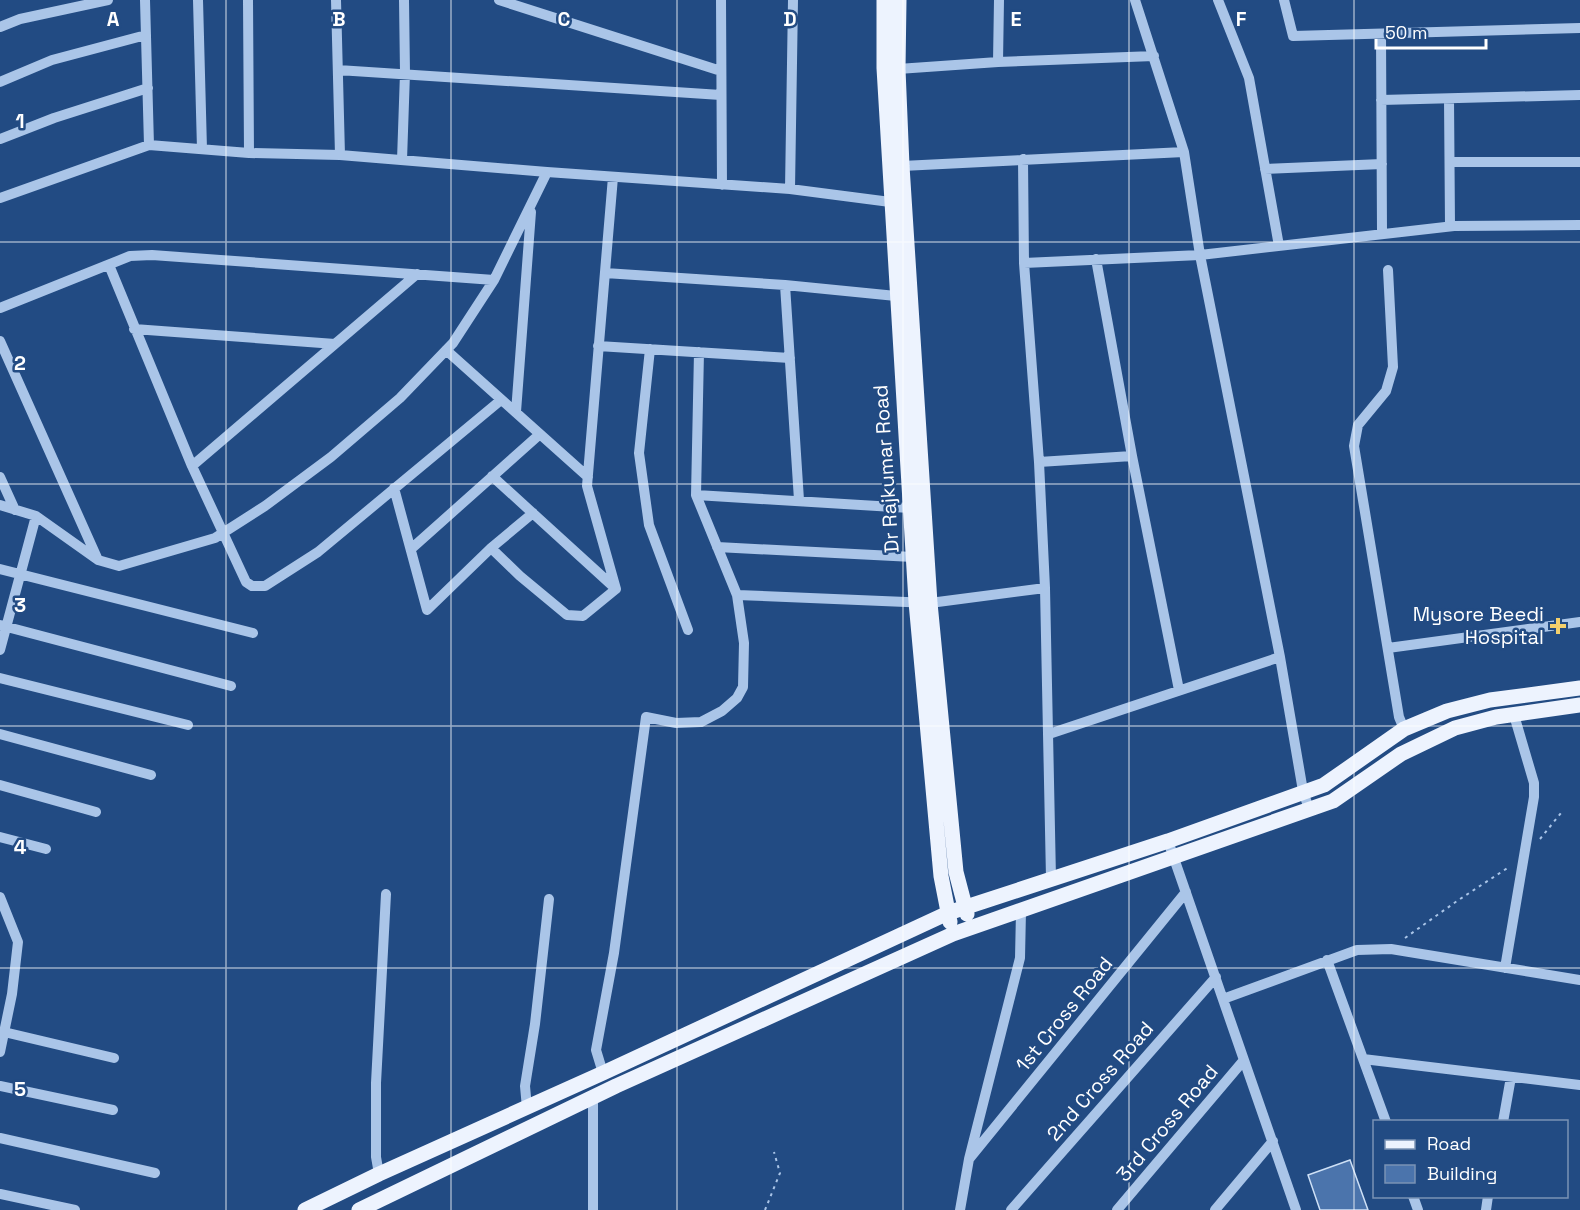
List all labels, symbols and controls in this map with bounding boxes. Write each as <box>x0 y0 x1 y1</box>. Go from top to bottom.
text: A <box>107 6 120 32</box>
text: B <box>332 6 346 32</box>
text: C <box>558 6 571 32</box>
text: D <box>783 6 797 32</box>
text: E <box>1010 6 1022 32</box>
text: F <box>1236 6 1247 32</box>
scale bar <box>1376 12 1486 50</box>
text: 50 m <box>1385 21 1427 44</box>
text: 1 <box>15 108 25 134</box>
text: 2 <box>14 350 26 376</box>
street label: Dr Rajkumar Road <box>867 384 905 554</box>
text: 3 <box>14 592 26 618</box>
place label: Mysore Beedi Hospital <box>1413 601 1544 650</box>
marker: Mysore Beedi Hospital <box>1549 617 1567 635</box>
text: 4 <box>14 834 27 860</box>
street label: 1st Cross Road <box>1010 951 1118 1077</box>
street label: 2nd Cross Road <box>1041 1016 1159 1146</box>
street label: 3rd Cross Road <box>1110 1059 1224 1187</box>
text: 5 <box>14 1076 26 1102</box>
legend <box>1373 1120 1568 1198</box>
text: Road <box>1427 1132 1471 1155</box>
text: Building <box>1427 1162 1497 1185</box>

